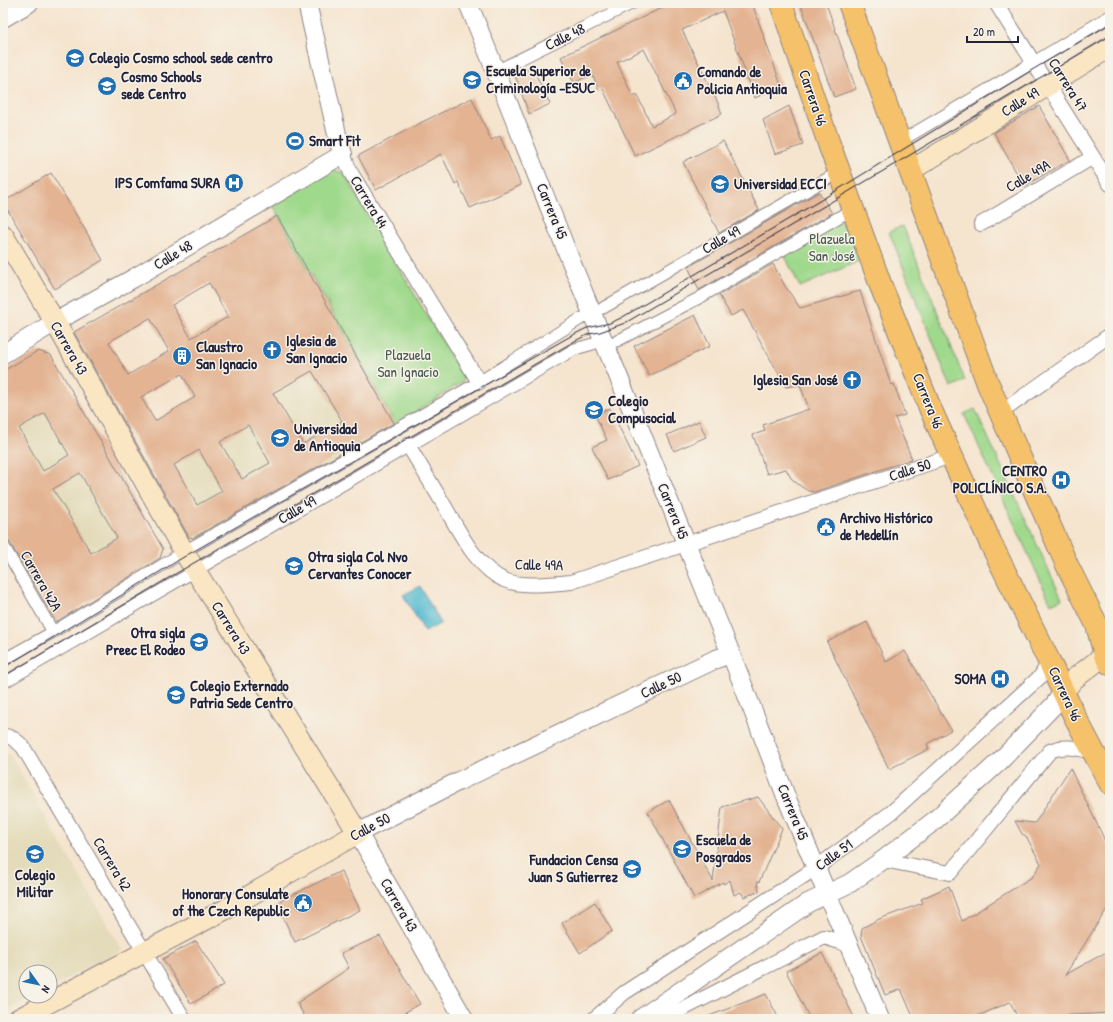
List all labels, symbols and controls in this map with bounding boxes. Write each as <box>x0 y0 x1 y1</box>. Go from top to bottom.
street label: Calle 48 <box>541 18 588 55</box>
scale bar <box>967 18 1018 44</box>
text: 20 m <box>973 23 995 40</box>
school or university icon: Colegio Cosmo school sede centro <box>64 47 86 69</box>
place label: Colegio Cosmo school sede centro <box>89 47 272 69</box>
street label: Carrera 47 <box>1044 54 1093 116</box>
place label: Escuela Superior de Criminología -ESUC <box>486 60 595 99</box>
place label: Comando de Policia Antioquia <box>697 61 787 100</box>
place label: Cosmo Schools sede Centro <box>121 66 202 104</box>
street label: Carrera 46 <box>794 67 833 129</box>
school or university icon: Escuela Superior de Criminología -ESUC <box>461 69 483 91</box>
public building icon: Comando de Policia Antioquia <box>672 70 694 92</box>
school or university icon: Cosmo Schools sede Centro <box>96 75 118 97</box>
street label: Calle 49 <box>997 82 1043 121</box>
sports icon: Smart Fit <box>284 130 306 152</box>
place label: Smart Fit <box>309 130 361 151</box>
street label: Calle 49A <box>1002 154 1054 197</box>
street label: Carrera 44 <box>345 171 394 232</box>
place label: IPS Comfama SURA <box>114 172 221 193</box>
hospital icon: IPS Comfama SURA <box>223 172 245 194</box>
school or university icon: Universidad ECCI <box>709 173 731 195</box>
place label: Universidad ECCI <box>734 173 827 194</box>
street label: Carrera 45 <box>532 180 573 243</box>
street label: Calle 49 <box>698 220 744 259</box>
park label: Plazuela San José <box>809 228 855 266</box>
street label: Calle 48 <box>149 235 196 274</box>
street label: Carrera 43 <box>46 317 93 379</box>
place label: Iglesia de San Ignacio <box>286 330 347 369</box>
place label: Claustro San Ignacio <box>196 336 257 375</box>
church icon: Iglesia de San Ignacio <box>261 339 283 361</box>
park label: Plazuela San Ignacio <box>377 344 439 382</box>
building icon: Claustro San Ignacio <box>171 345 193 367</box>
place label: Iglesia San José <box>753 369 838 391</box>
church icon: Iglesia San José <box>841 369 863 391</box>
street label: Carrera 46 <box>908 370 949 432</box>
place label: Colegio Compusocial <box>608 390 677 429</box>
school or university icon: Colegio Compusocial <box>583 399 605 421</box>
place label: Universidad de Antioquia <box>294 418 360 457</box>
school or university icon: Universidad de Antioquia <box>269 427 291 449</box>
street label: Calle 50 <box>886 453 934 486</box>
place label: CENTRO POLICLÍNICO S.A. <box>953 460 1048 498</box>
hospital icon: CENTRO POLICLÍNICO S.A. <box>1050 469 1072 491</box>
street label: Carrera 45 <box>653 480 694 543</box>
street label: Calle 49 <box>274 490 320 529</box>
place label: Archivo Histórico de Medellín <box>840 507 932 545</box>
public building icon: Archivo Histórico de Medellín <box>815 516 837 538</box>
place label: Otra sigla Col Nvo Cervantes Conocer <box>308 546 412 584</box>
street label: Carrera 42A <box>16 547 68 615</box>
street label: Calle 49A <box>515 554 564 575</box>
school or university icon: Otra sigla Col Nvo Cervantes Conocer <box>283 555 305 577</box>
street label: Carrera 43 <box>207 597 256 659</box>
place label: Otra sigla Preec El Rodeo <box>106 622 185 660</box>
school or university icon: Otra sigla Preec El Rodeo <box>188 631 210 653</box>
street label: Carrera 46 <box>1044 663 1087 725</box>
street label: Calle 50 <box>637 666 685 703</box>
place label: SOMA <box>955 668 987 689</box>
hospital icon: SOMA <box>989 668 1011 690</box>
place label: Colegio Externado Patria Sede Centro <box>190 675 293 713</box>
school or university icon: Colegio Externado Patria Sede Centro <box>165 684 187 706</box>
street label: Carrera 45 <box>773 781 814 844</box>
street label: Calle 50 <box>346 807 394 846</box>
place label: Escuela de Posgrados <box>696 829 751 868</box>
street label: Carrera 42 <box>88 833 137 895</box>
street label: Calle 51 <box>811 834 857 875</box>
school or university icon: Escuela de Posgrados <box>671 838 693 860</box>
school or university icon: Colegio Militar <box>24 843 46 865</box>
place label: Fundacion Censa Juan S Gutierrez <box>528 849 619 887</box>
school or university icon: Fundacion Censa Juan S Gutierrez <box>621 858 643 880</box>
place label: Colegio Militar <box>15 864 55 902</box>
street label: Carrera 43 <box>376 874 423 936</box>
place label: Honorary Consulate of the Czech Republic <box>173 883 290 922</box>
public building icon: Honorary Consulate of the Czech Republic <box>292 892 314 914</box>
north arrow <box>18 964 58 1004</box>
text: N <box>39 983 54 996</box>

